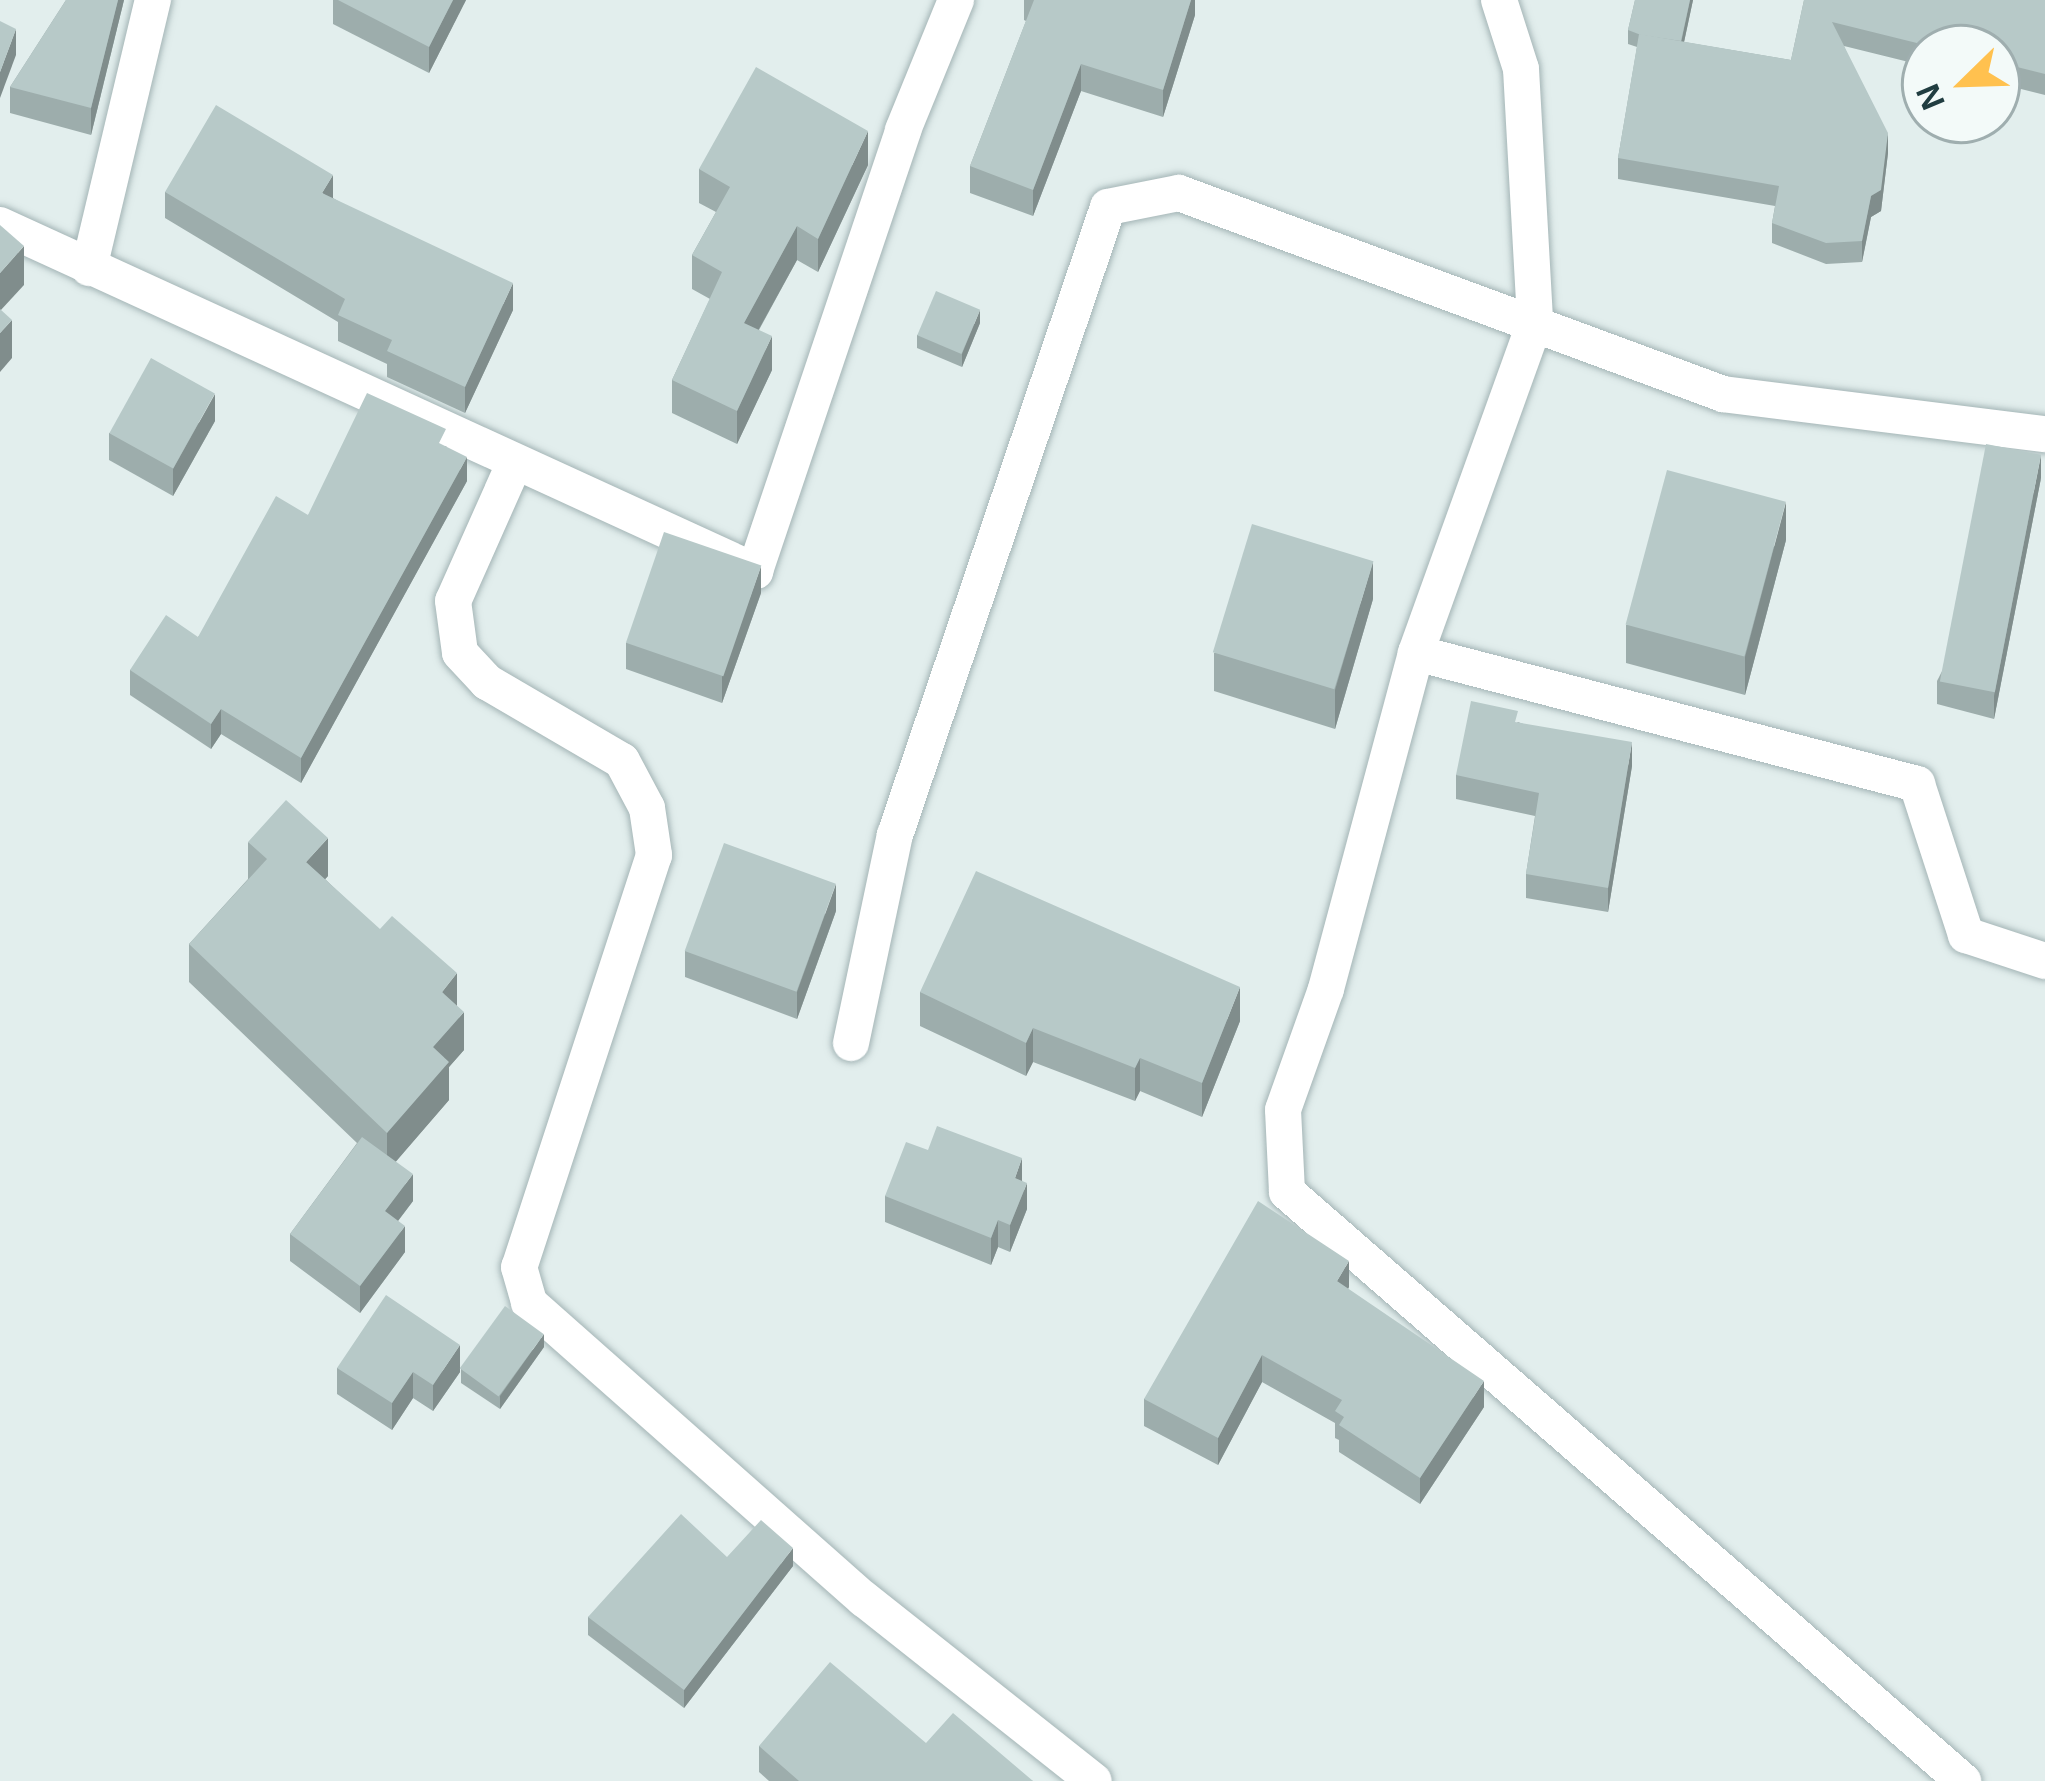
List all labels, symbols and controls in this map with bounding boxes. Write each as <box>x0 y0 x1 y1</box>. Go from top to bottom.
north arrow <box>1901 24 2021 144</box>
text: N <box>1908 79 1952 115</box>

